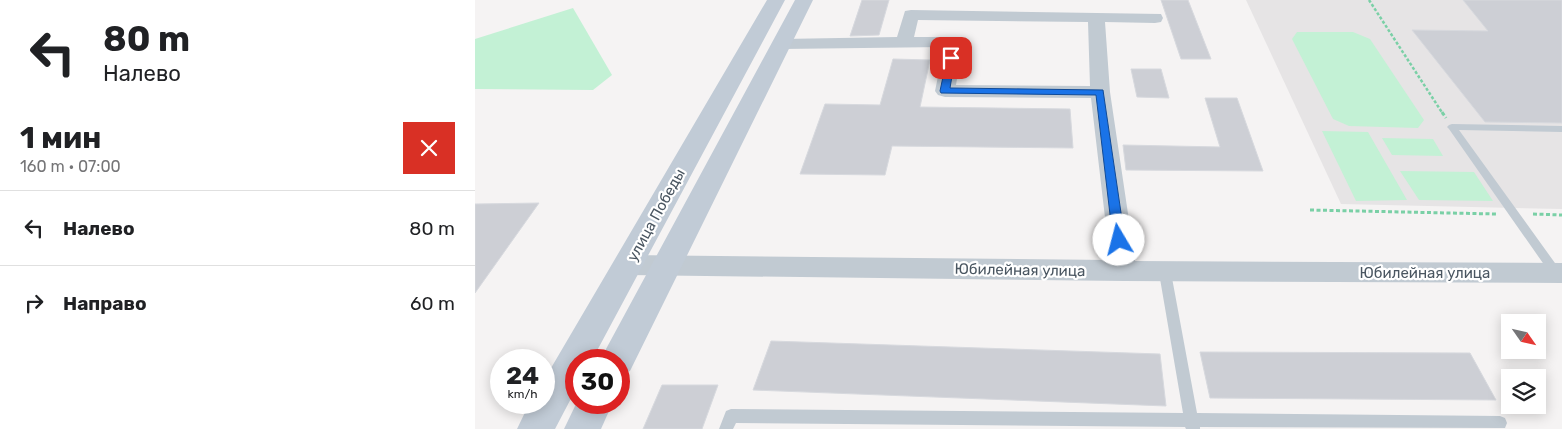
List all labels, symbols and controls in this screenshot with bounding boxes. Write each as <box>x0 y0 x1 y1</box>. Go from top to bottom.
text: 80 m <box>103 18 190 60</box>
icon: left <box>20 20 85 85</box>
pin <box>930 37 972 79</box>
icon: arrive <box>937 44 965 72</box>
text: Налево <box>103 60 181 87</box>
text: 1 мин <box>20 120 101 156</box>
button: close <box>403 122 455 174</box>
text: 160 m · 07:00 <box>20 157 121 176</box>
street label: улица Победы <box>623 166 689 264</box>
position arrow <box>1092 213 1144 265</box>
icon: left <box>20 214 48 242</box>
text: Налево <box>63 217 135 240</box>
text: 80 m <box>409 217 455 240</box>
street label: Юбилейная улица <box>954 260 1086 280</box>
street label: Юбилейная улица <box>1360 264 1490 282</box>
icon: right <box>20 289 48 317</box>
text: Направо <box>63 292 147 315</box>
text: 60 m <box>410 292 455 315</box>
north arrow <box>1501 314 1546 359</box>
map controls <box>1501 314 1546 414</box>
speed limit sign: 30 <box>565 349 630 414</box>
text: 24 <box>506 361 539 390</box>
button: layers <box>1501 369 1546 414</box>
text: km/h <box>508 387 537 401</box>

